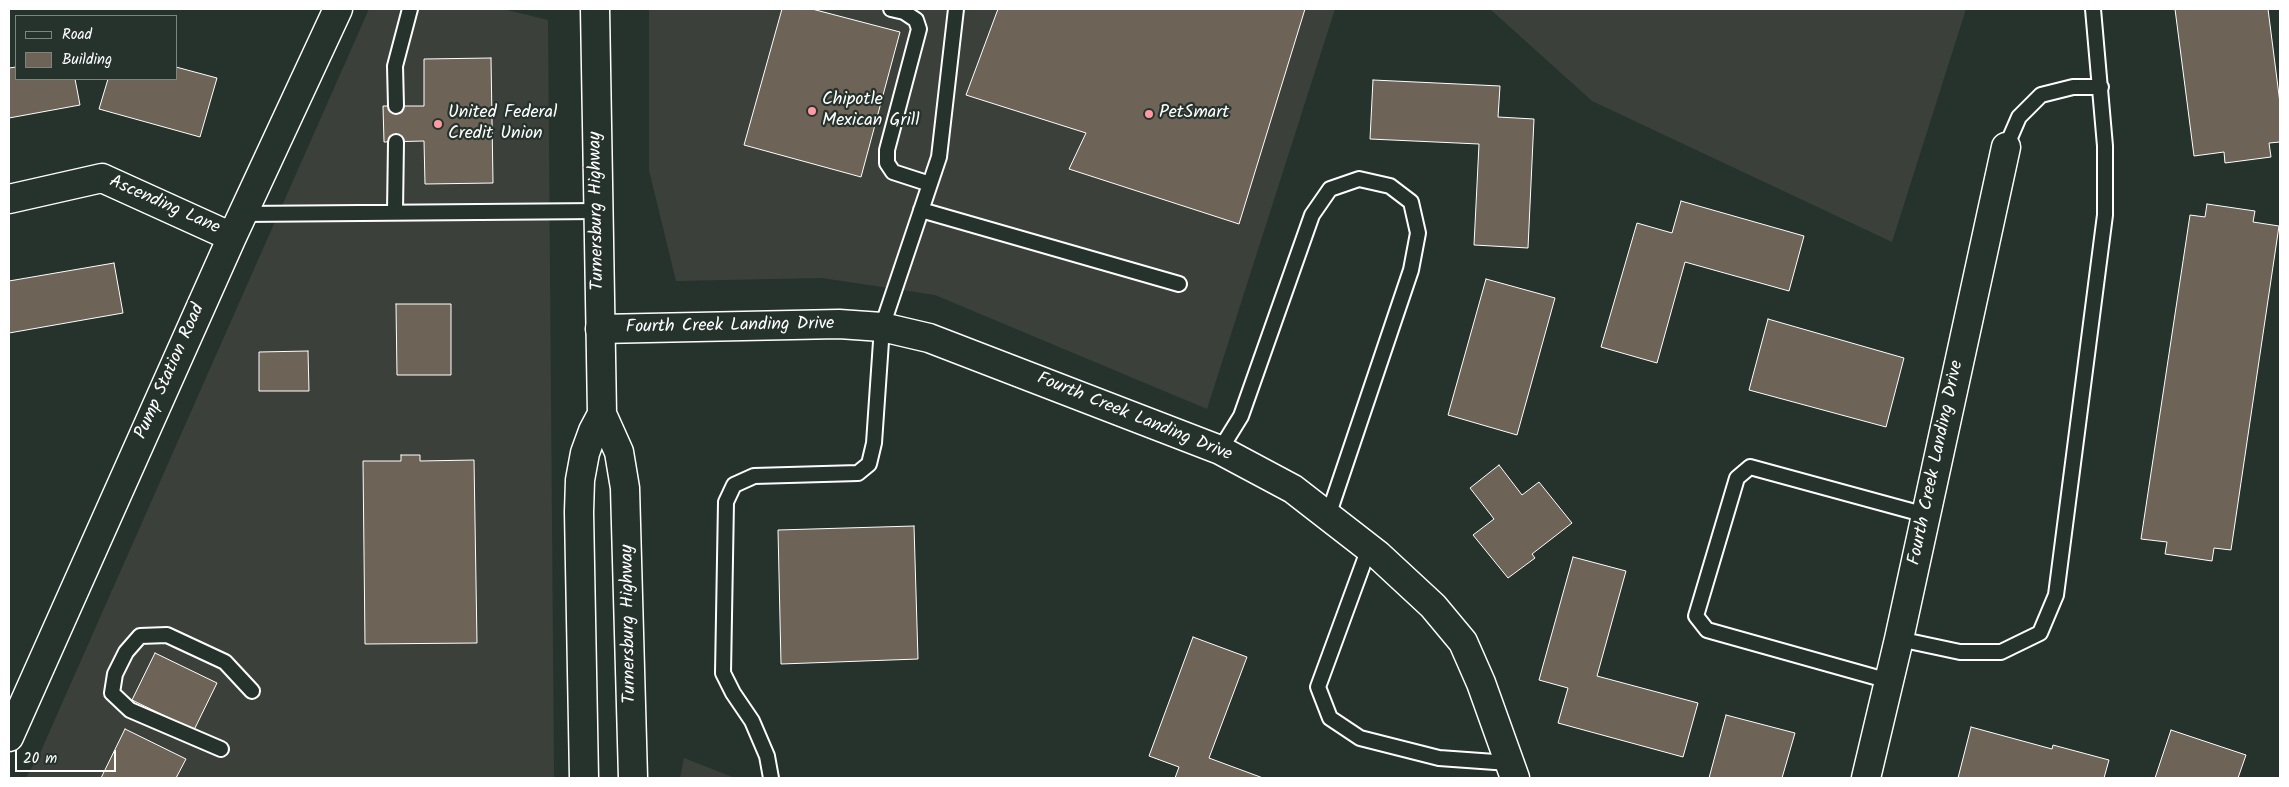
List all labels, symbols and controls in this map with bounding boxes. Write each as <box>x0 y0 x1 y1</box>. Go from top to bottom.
legend <box>15 15 178 80</box>
text: Road <box>62 23 92 47</box>
text: Building <box>62 48 112 72</box>
place label: Chipotle Mexican Grill <box>822 90 920 132</box>
place label: United Federal Credit Union <box>448 103 557 146</box>
place label: PetSmart <box>1159 103 1229 125</box>
marker: Chipotle Mexican Grill <box>806 105 818 117</box>
marker: PetSmart <box>1143 108 1155 120</box>
marker: United Federal Credit Union <box>432 118 444 130</box>
street label: Turnersburg Highway <box>586 131 610 291</box>
street label: Ascending Lane <box>105 172 223 240</box>
street label: Pump Station Road <box>131 301 211 443</box>
street label: Fourth Creek Landing Drive <box>625 314 835 340</box>
street label: Fourth Creek Landing Drive <box>1905 359 1969 567</box>
street label: Fourth Creek Landing Drive <box>1033 369 1235 467</box>
street label: Turnersburg Highway <box>618 544 642 704</box>
scale bar <box>18 740 119 772</box>
text: 20 m <box>23 747 57 771</box>

